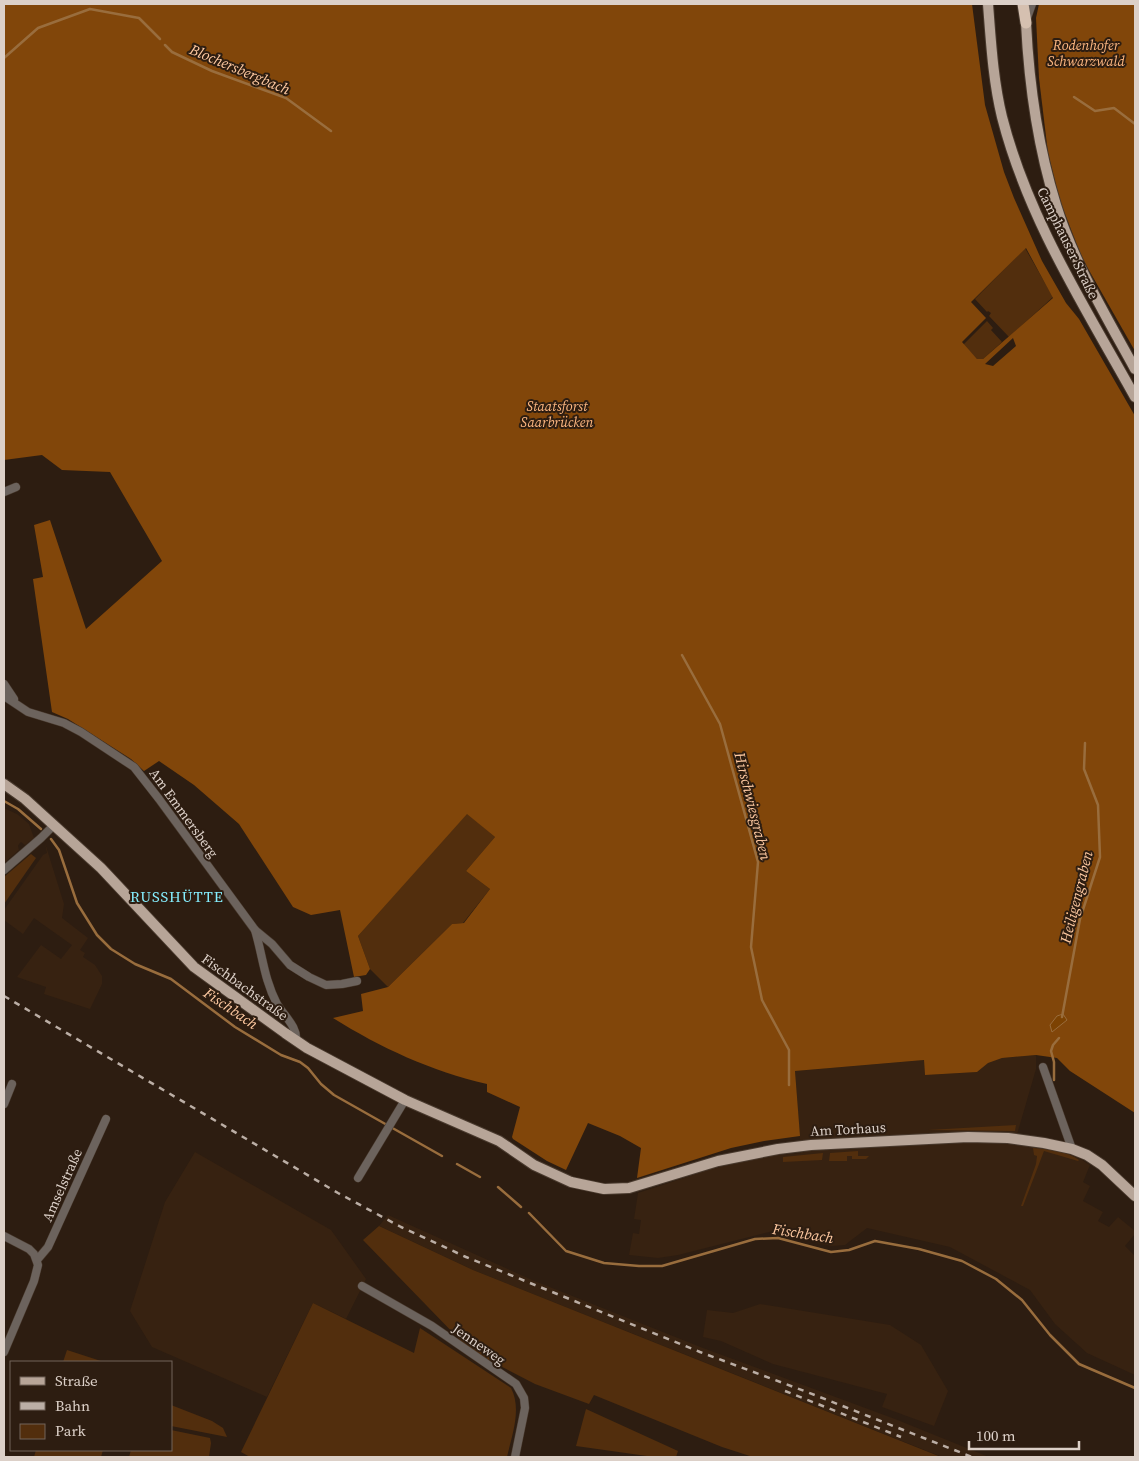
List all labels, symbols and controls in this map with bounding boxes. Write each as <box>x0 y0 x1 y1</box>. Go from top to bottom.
park label: Rodenhofer Schwarzwald <box>1047 35 1125 71</box>
water label: Blochersbergbach <box>186 38 293 100</box>
street label: Camphauser Straße <box>1032 184 1104 302</box>
park label: Staatsforst Saarbrücken <box>521 396 594 432</box>
water label: Hirschwiesgraben <box>729 749 777 863</box>
street label: Am Emmersberg <box>145 764 223 862</box>
water label: Heiligengraben <box>1054 848 1098 946</box>
district label: RUSSHÜTTE <box>130 886 224 907</box>
street label: Fischbachstraße <box>199 950 291 1024</box>
water label: Fischbach <box>201 983 261 1033</box>
street label: Am Torhaus <box>810 1117 886 1141</box>
street label: Amselstraße <box>37 1145 87 1225</box>
water label: Fischbach <box>770 1218 835 1248</box>
street label: Jenneweg <box>448 1318 510 1370</box>
legend <box>10 1361 172 1451</box>
text: Straße <box>55 1370 98 1391</box>
text: Bahn <box>55 1395 90 1416</box>
scale bar <box>969 1418 1079 1450</box>
text: Park <box>55 1420 87 1441</box>
text: 100 m <box>976 1425 1016 1446</box>

